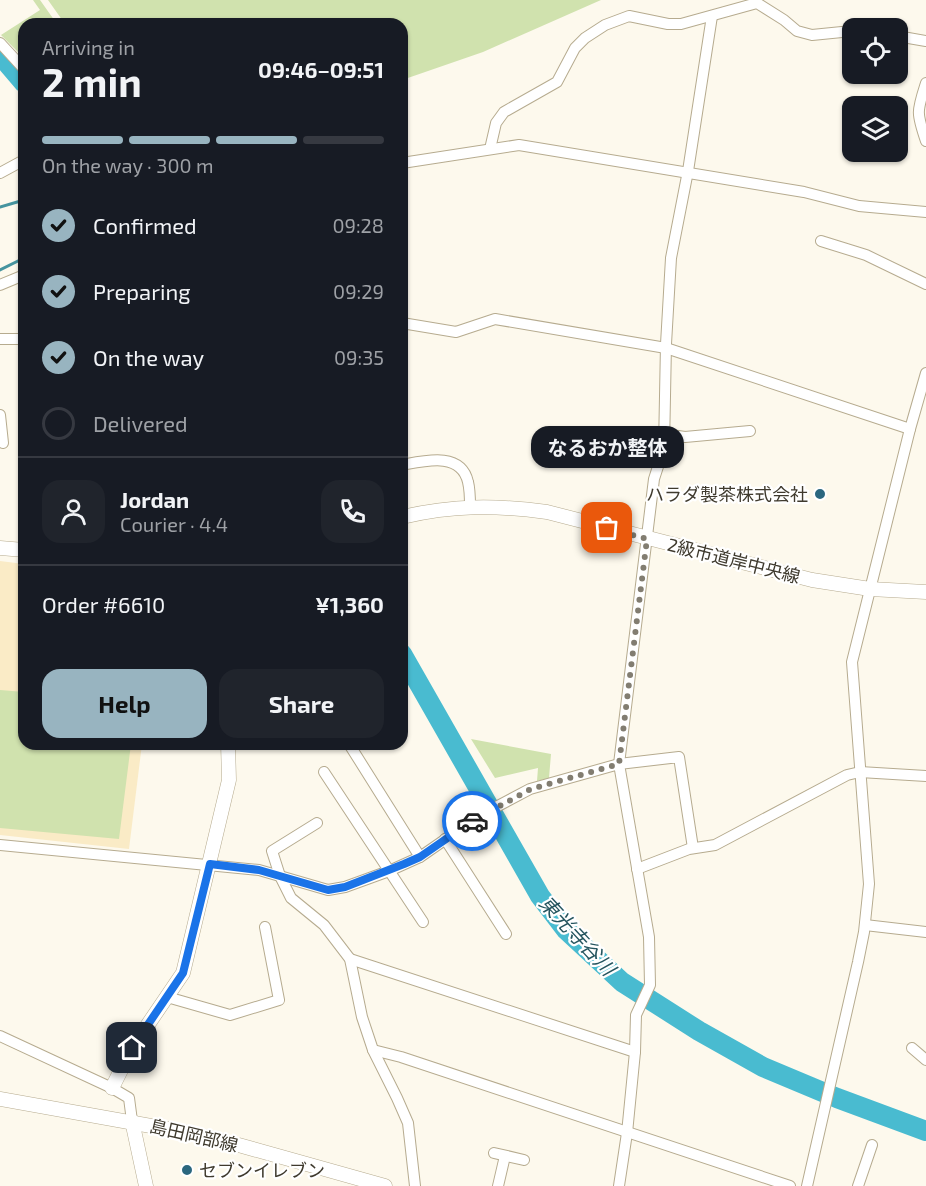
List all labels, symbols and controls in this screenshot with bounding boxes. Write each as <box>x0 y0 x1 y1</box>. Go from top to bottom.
map controls <box>842 18 908 162</box>
button: locate <box>842 18 908 84</box>
text: Arriving in <box>42 35 135 59</box>
text: 09:46–09:51 <box>258 56 384 82</box>
text: 2 min <box>42 58 142 105</box>
button: layers <box>842 96 908 162</box>
text: On the way · 300 m <box>42 153 214 177</box>
icon: check <box>42 209 75 242</box>
text: Confirmed <box>93 212 197 238</box>
text: 09:28 <box>332 213 384 237</box>
icon: check <box>42 275 75 308</box>
text: Preparing <box>93 278 191 304</box>
text: 09:29 <box>333 279 384 303</box>
icon: check <box>42 341 75 374</box>
text: On the way <box>93 344 204 370</box>
text: 09:35 <box>334 345 384 369</box>
text: Delivered <box>93 410 188 436</box>
callout: なるおか整体 <box>530 426 684 468</box>
text: なるおか整体 <box>548 435 668 459</box>
button: person <box>42 480 105 543</box>
button: phone <box>321 480 384 543</box>
place label: ハラダ製茶株式会社 <box>646 483 808 505</box>
text: Jordan <box>120 486 189 512</box>
marker: ハラダ製茶株式会社 <box>813 487 827 501</box>
pin <box>581 502 632 553</box>
icon: bag <box>590 511 623 544</box>
text: Courier · 4.4 <box>120 512 228 536</box>
street label: 2級市道岸中央線 <box>665 533 803 587</box>
text: Order #6610 <box>42 591 165 617</box>
text: ¥1,360 <box>315 591 384 617</box>
button: Help <box>42 669 207 738</box>
button: Share <box>219 669 384 738</box>
courier <box>442 791 502 851</box>
icon: car <box>456 805 489 838</box>
water label: 東光寺谷川 <box>535 890 622 981</box>
pin <box>106 1022 157 1073</box>
icon: home <box>115 1031 148 1064</box>
street label: 島田岡部線 <box>148 1114 240 1156</box>
place label: セブンイレブン <box>199 1159 325 1181</box>
marker: セブンイレブン <box>180 1163 194 1177</box>

